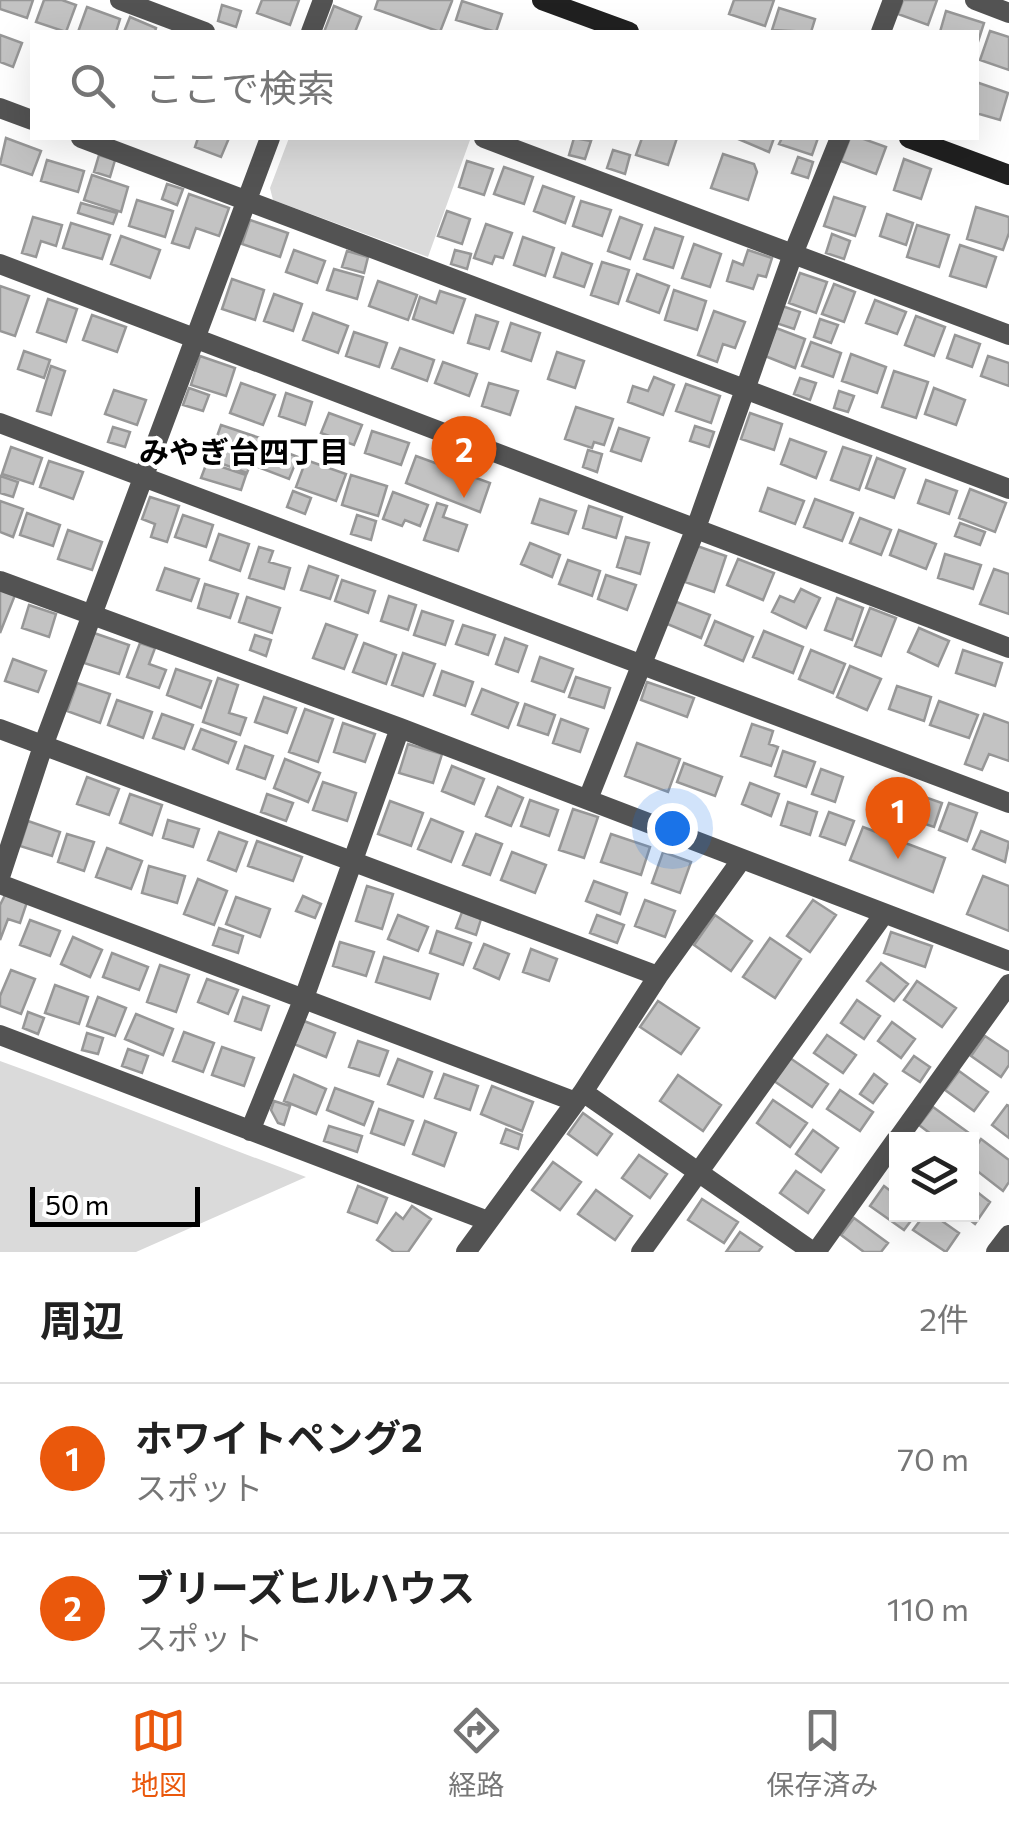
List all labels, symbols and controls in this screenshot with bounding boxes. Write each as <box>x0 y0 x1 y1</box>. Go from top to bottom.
search box <box>30 30 979 140</box>
icon: search <box>65 58 120 113</box>
text: ここで検索 <box>145 63 335 110</box>
pin: 2 <box>432 416 496 498</box>
district label: みやぎ台四丁目 <box>139 432 349 469</box>
pin: 1 <box>866 776 930 859</box>
your location <box>647 803 698 854</box>
map controls <box>889 1132 979 1222</box>
button: layers <box>889 1132 979 1222</box>
scale bar <box>30 1182 200 1226</box>
text: 50 m <box>45 1187 109 1221</box>
text: 周辺 <box>40 1293 124 1345</box>
text: 2件 <box>919 1298 969 1338</box>
text: ホワイトペング2 <box>135 1413 423 1460</box>
text: 1 <box>65 1438 80 1478</box>
text: 70 m <box>897 1438 969 1478</box>
text: スポット <box>135 1467 263 1507</box>
text: ブリーズヒルハウス <box>135 1563 475 1610</box>
text: 2 <box>63 1588 82 1628</box>
text: 110 m <box>887 1588 969 1628</box>
text: スポット <box>135 1617 263 1657</box>
tab: 地図 <box>131 1703 187 1803</box>
tab: 経路 <box>448 1703 504 1803</box>
tab: 保存済み <box>766 1703 878 1803</box>

